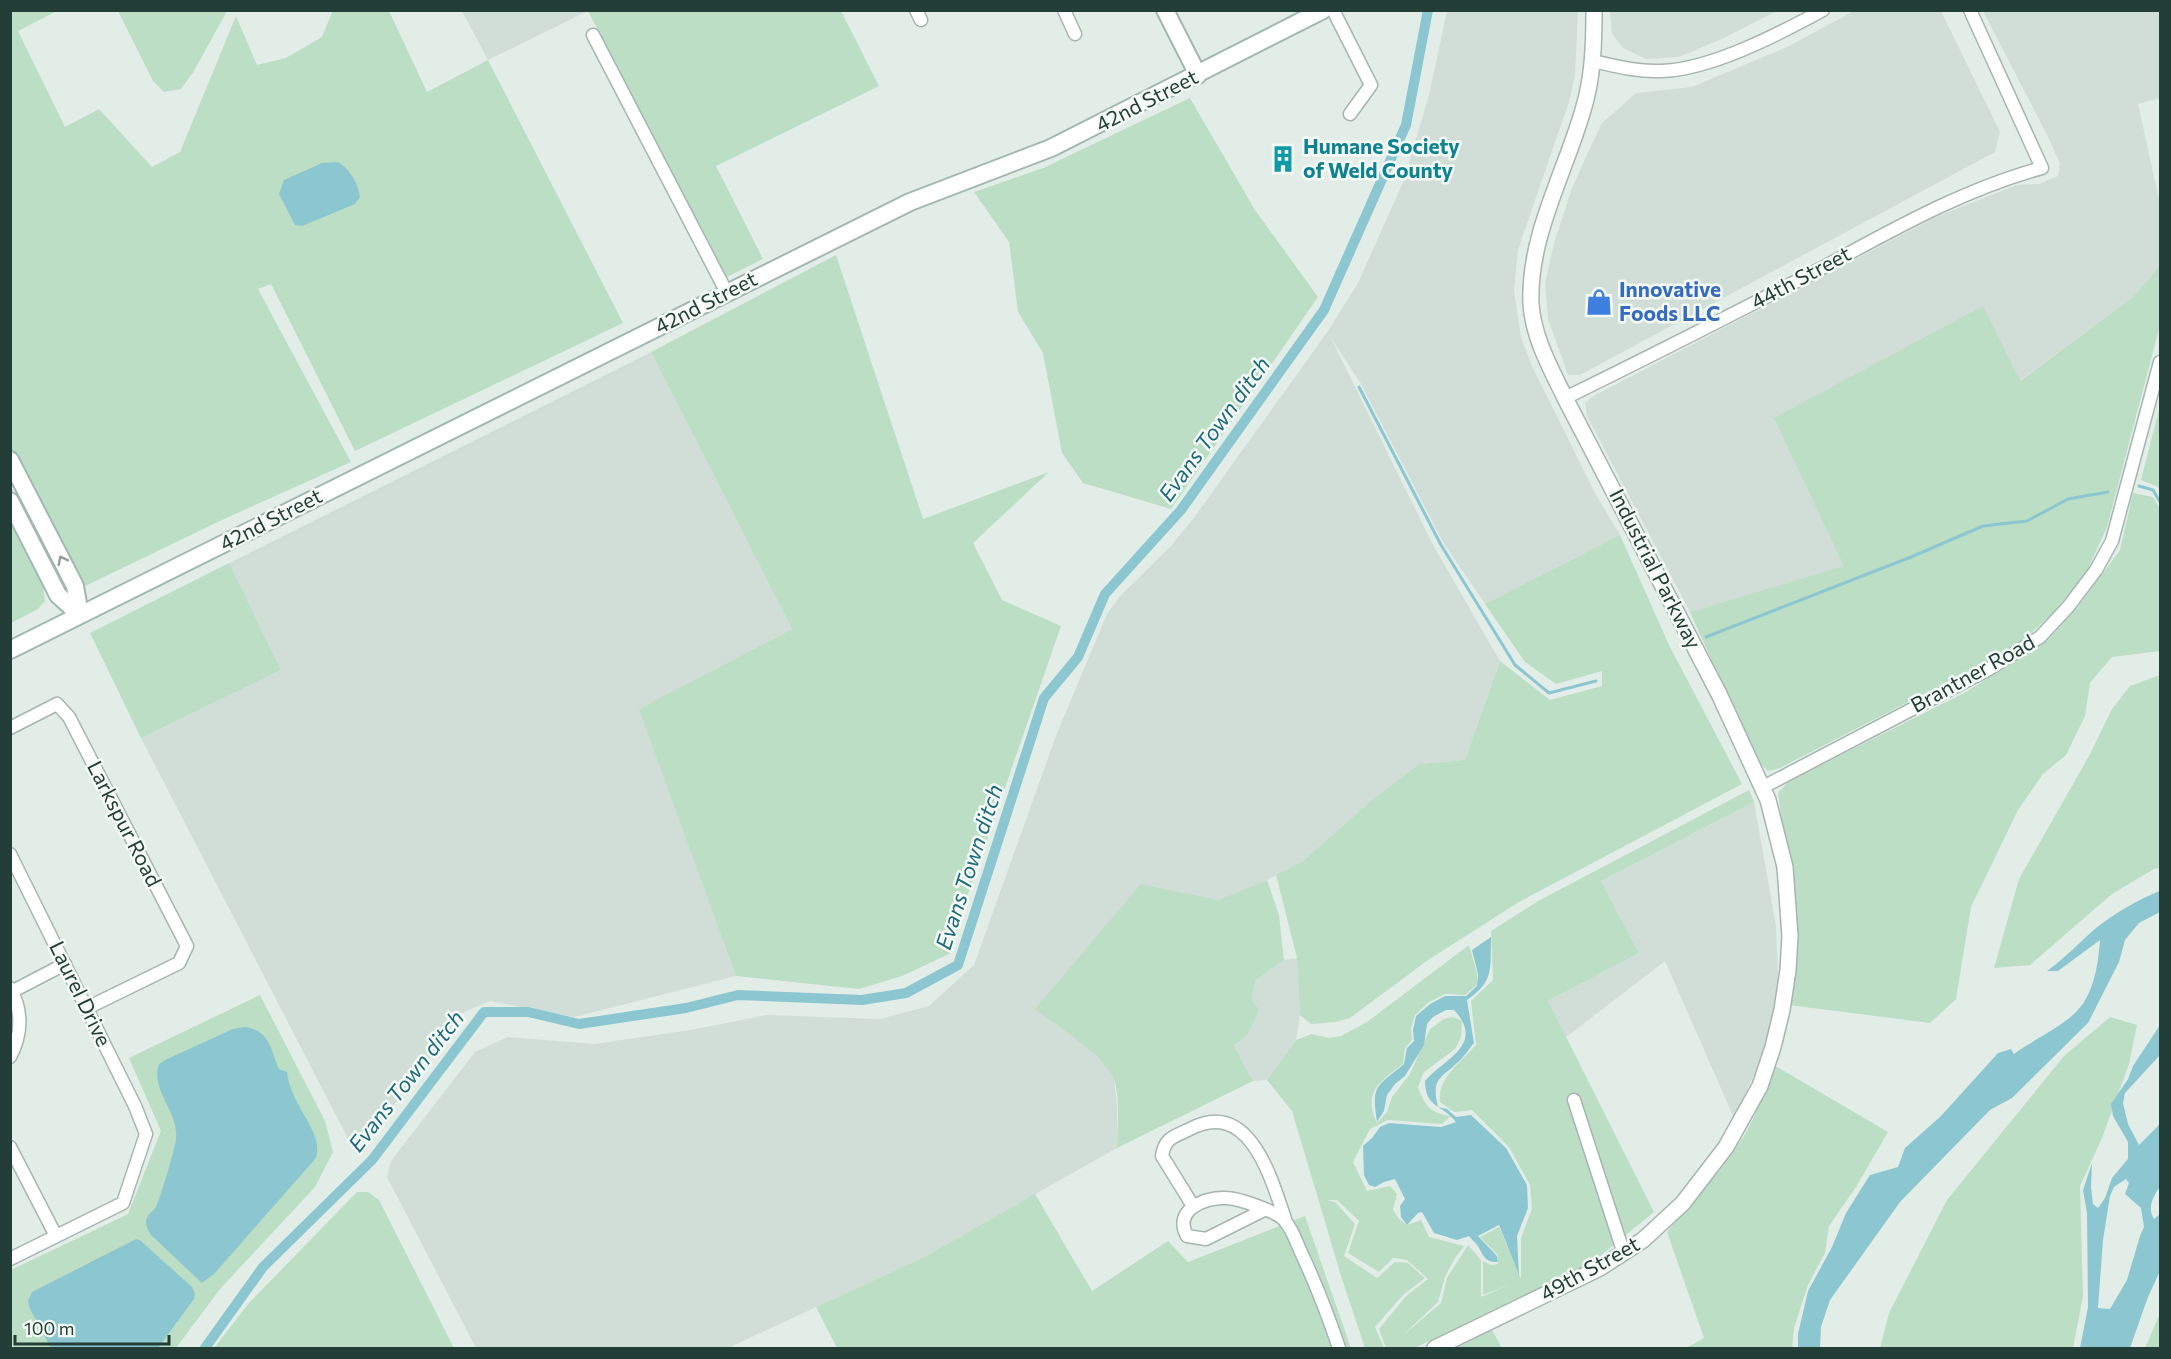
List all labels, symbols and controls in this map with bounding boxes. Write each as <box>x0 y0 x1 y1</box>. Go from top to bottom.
street label: 42nd Street <box>1091 63 1202 136</box>
place label: Humane Society of Weld County <box>1303 133 1460 182</box>
building icon: Humane Society of Weld County <box>1268 144 1298 174</box>
street label: 44th Street <box>1746 240 1854 313</box>
street label: 42nd Street <box>650 265 761 338</box>
place label: Innovative Foods LLC <box>1619 276 1721 325</box>
shop icon: Innovative Foods LLC <box>1584 287 1614 317</box>
water label: Evans Town ditch <box>1152 351 1275 506</box>
street label: 42nd Street <box>215 482 326 555</box>
street label: Industrial Parkway <box>1605 484 1708 653</box>
one-way arrow <box>58 556 69 567</box>
street label: Brantner Road <box>1906 628 2039 717</box>
street label: Larkspur Road <box>83 756 168 890</box>
water label: Evans Town ditch <box>929 781 1008 953</box>
street label: Laurel Drive <box>45 937 118 1050</box>
water label: Evans Town ditch <box>342 1005 469 1157</box>
street label: 49th Street <box>1535 1230 1643 1305</box>
scale bar <box>15 1308 170 1346</box>
text: 100 m <box>24 1317 74 1339</box>

